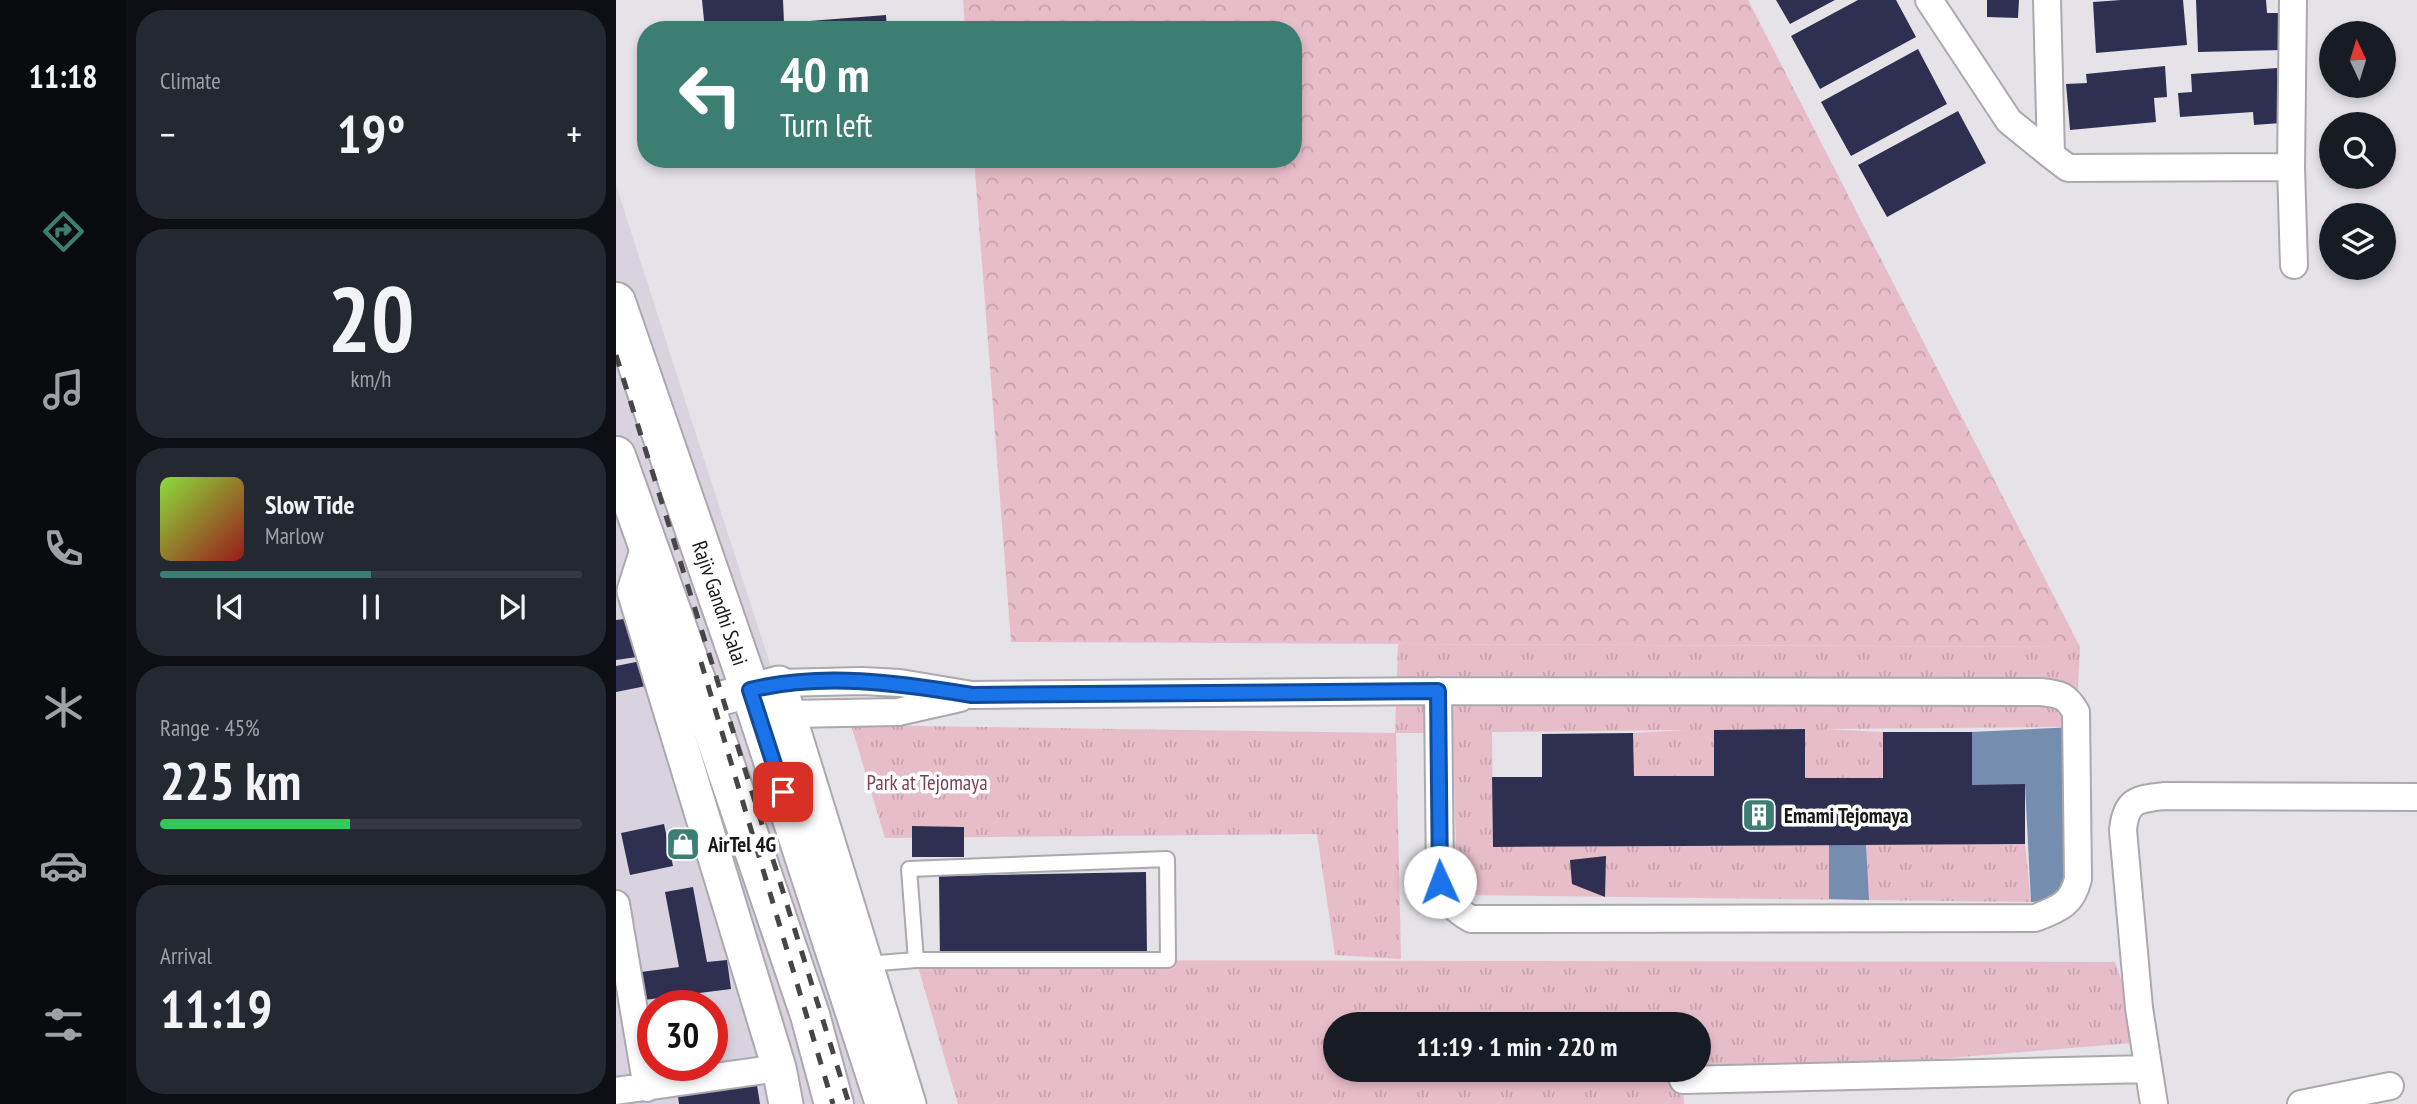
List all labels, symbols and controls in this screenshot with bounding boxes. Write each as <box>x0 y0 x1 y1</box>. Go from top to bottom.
north arrow <box>2319 21 2396 98</box>
map controls <box>2319 21 2396 280</box>
text: 40 m <box>780 42 869 106</box>
icon: left <box>665 49 756 140</box>
text: 11:18 <box>28 55 98 97</box>
text: Climate <box>160 66 221 95</box>
text: 19° <box>337 100 405 167</box>
text: Turn left <box>780 104 872 146</box>
text: − <box>160 109 176 158</box>
text: + <box>566 109 582 158</box>
button: search <box>2319 112 2396 189</box>
button: layers <box>2319 203 2396 280</box>
icon: directions <box>39 207 88 256</box>
text: 20 <box>328 259 415 377</box>
text: km/h <box>351 364 391 393</box>
icon: music <box>39 365 88 414</box>
text: Slow Tide <box>265 488 355 521</box>
text: Marlow <box>265 521 324 550</box>
icon: phone <box>39 524 88 573</box>
street label: Rajiv Gandhi Salai <box>686 537 754 669</box>
icon: previous <box>211 588 249 626</box>
icon: pause <box>352 588 390 626</box>
icon: next <box>493 588 531 626</box>
icon: climate <box>39 683 88 732</box>
text: Range · 45% <box>160 713 260 742</box>
text: 225 km <box>160 747 301 814</box>
pin <box>753 762 813 822</box>
park label: Park at Tejomaya <box>866 769 988 796</box>
icon: arrive <box>764 773 802 811</box>
building icon: Emami Tejomaya <box>1740 796 1778 834</box>
place label: Emami Tejomaya <box>1784 802 1909 829</box>
shop icon: AirTel 4G <box>664 825 702 863</box>
place label: AirTel 4G <box>707 831 776 858</box>
icon: car <box>39 841 88 890</box>
position arrow <box>1403 845 1477 919</box>
text: Arrival <box>160 941 212 970</box>
text: 11:19 <box>160 975 272 1042</box>
speed limit sign: 30 <box>637 990 728 1081</box>
icon: filters <box>39 1000 88 1049</box>
text: 11:19 · 1 min · 220 m <box>1417 1030 1617 1063</box>

